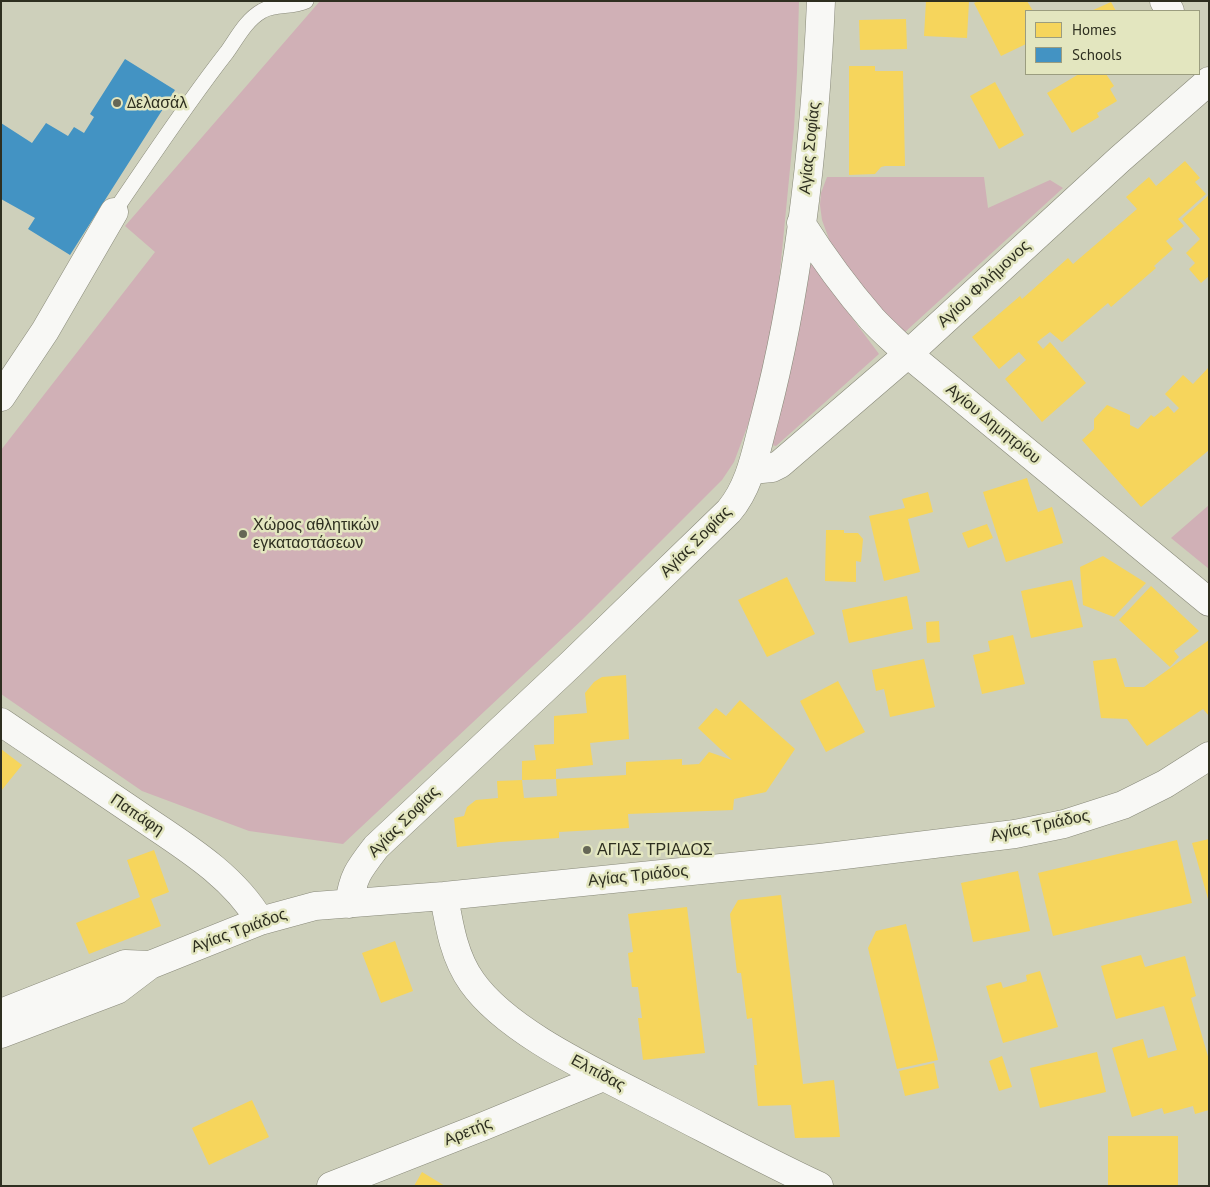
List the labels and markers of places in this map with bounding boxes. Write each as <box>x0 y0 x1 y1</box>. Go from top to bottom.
place label: Δελασάλ <box>127 93 187 113</box>
marker: Δελασάλ <box>111 97 123 109</box>
place label: Χώρος αθλητικών εγκαταστάσεων <box>253 515 379 553</box>
marker: Χώρος αθλητικών εγκαταστάσεων <box>237 528 249 540</box>
place label: ΑΓΙΑΣ ΤΡΙΑΔΟΣ <box>597 840 713 860</box>
marker: ΑΓΙΑΣ ΤΡΙΑΔΟΣ <box>581 844 593 856</box>

